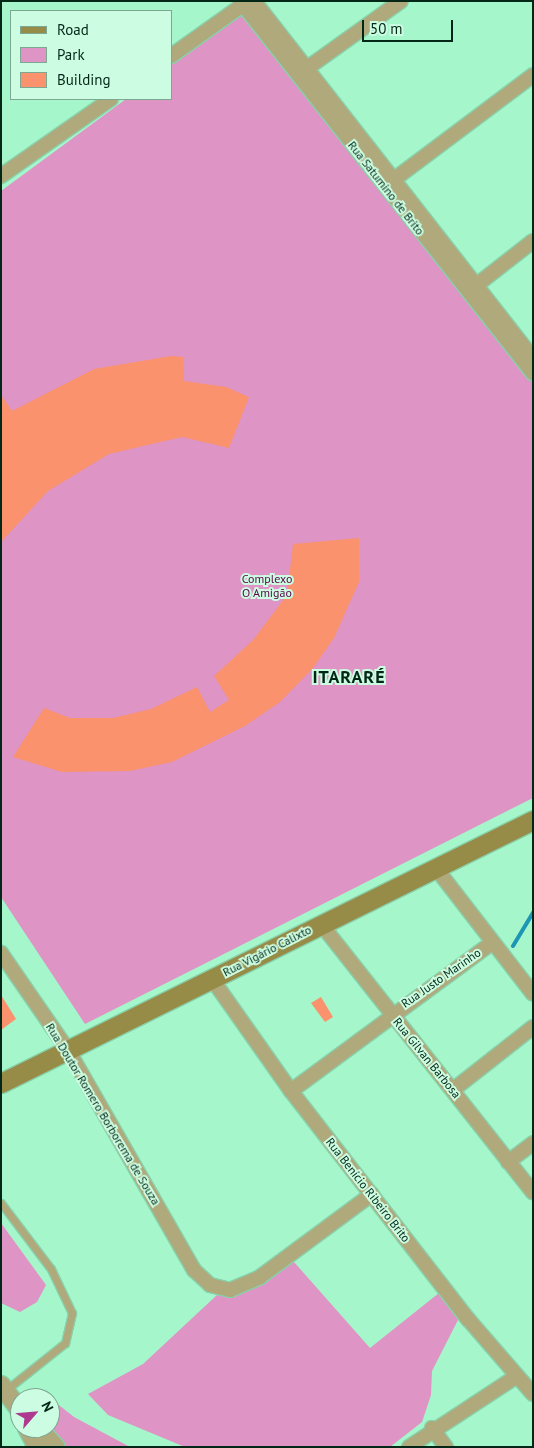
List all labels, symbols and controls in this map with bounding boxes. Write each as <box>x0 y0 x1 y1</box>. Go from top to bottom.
legend <box>10 10 172 100</box>
scale bar <box>364 10 455 42</box>
text: 50 m <box>370 19 403 38</box>
text: Road <box>57 20 89 39</box>
text: Park <box>57 45 85 64</box>
text: Building <box>57 70 111 89</box>
street label: Rua Satumino de Brito <box>345 138 427 238</box>
park label: Complexo O Amigão <box>242 572 292 600</box>
district label: ITARARÉ <box>312 666 386 688</box>
street label: Rua Vigário Calixto <box>220 922 314 980</box>
street label: Rua Justo Marinho <box>399 945 483 1011</box>
street label: Rua Gilvan Barbosa <box>390 1015 464 1101</box>
street label: Rua Doutor Romero Borborema de Souza <box>43 1021 163 1207</box>
street label: Rua Benício Ribeiro Brito <box>323 1135 413 1245</box>
north arrow <box>10 1388 60 1438</box>
text: N <box>37 1398 58 1415</box>

